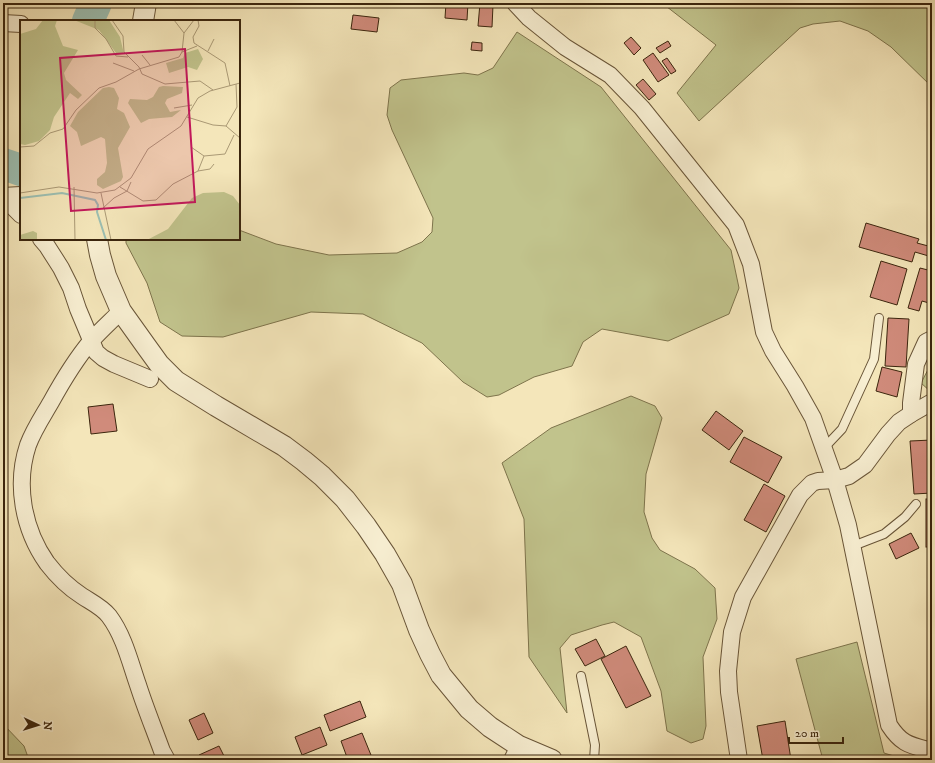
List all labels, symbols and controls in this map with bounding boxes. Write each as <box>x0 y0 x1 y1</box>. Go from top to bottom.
inset map <box>20 20 240 240</box>
north arrow <box>18 705 58 745</box>
scale bar <box>789 719 843 745</box>
text: N <box>40 721 54 731</box>
text: 20 m <box>795 726 819 741</box>

